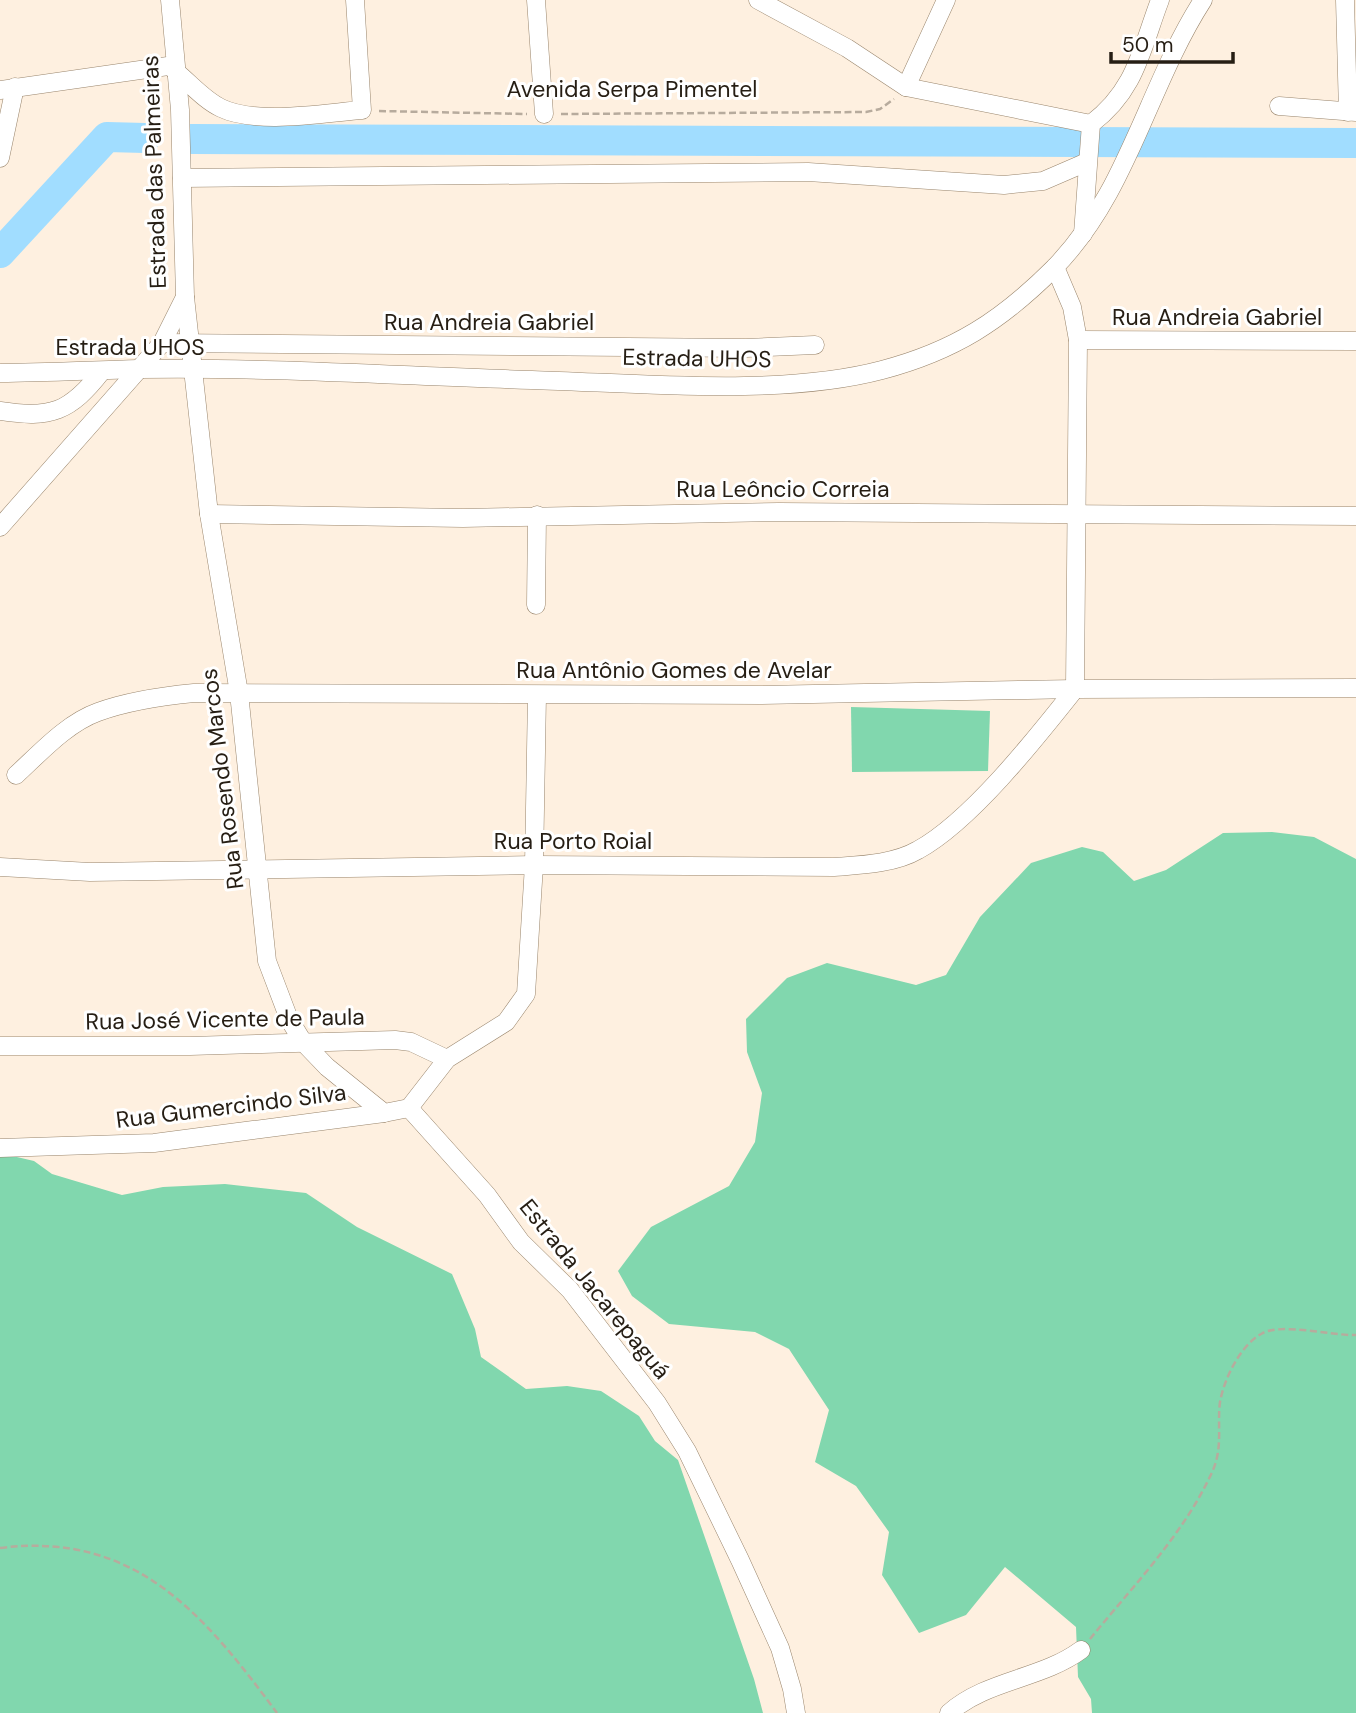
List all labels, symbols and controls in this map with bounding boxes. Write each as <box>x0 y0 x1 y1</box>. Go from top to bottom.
scale bar <box>1111 21 1234 65</box>
text: 50 m <box>1122 31 1173 59</box>
street label: Estrada das Palmeiras <box>135 55 173 289</box>
street label: Avenida Serpa Pimentel <box>507 74 757 104</box>
street label: Rua Andreia Gabriel <box>1112 302 1322 332</box>
street label: Rua Andreia Gabriel <box>384 307 594 337</box>
street label: Estrada UHOS <box>56 332 205 362</box>
street label: Estrada UHOS <box>622 342 772 374</box>
street label: Rua Leôncio Correia <box>676 474 890 504</box>
street label: Rua Antônio Gomes de Avelar <box>516 655 832 685</box>
street label: Rua Rosendo Marcos <box>194 667 250 891</box>
street label: Rua Porto Roial <box>494 826 652 856</box>
street label: Rua José Vicente de Paula <box>85 1002 365 1036</box>
street label: Rua Gumercindo Silva <box>114 1077 348 1135</box>
street label: Estrada Jacarepaguá <box>513 1193 677 1385</box>

